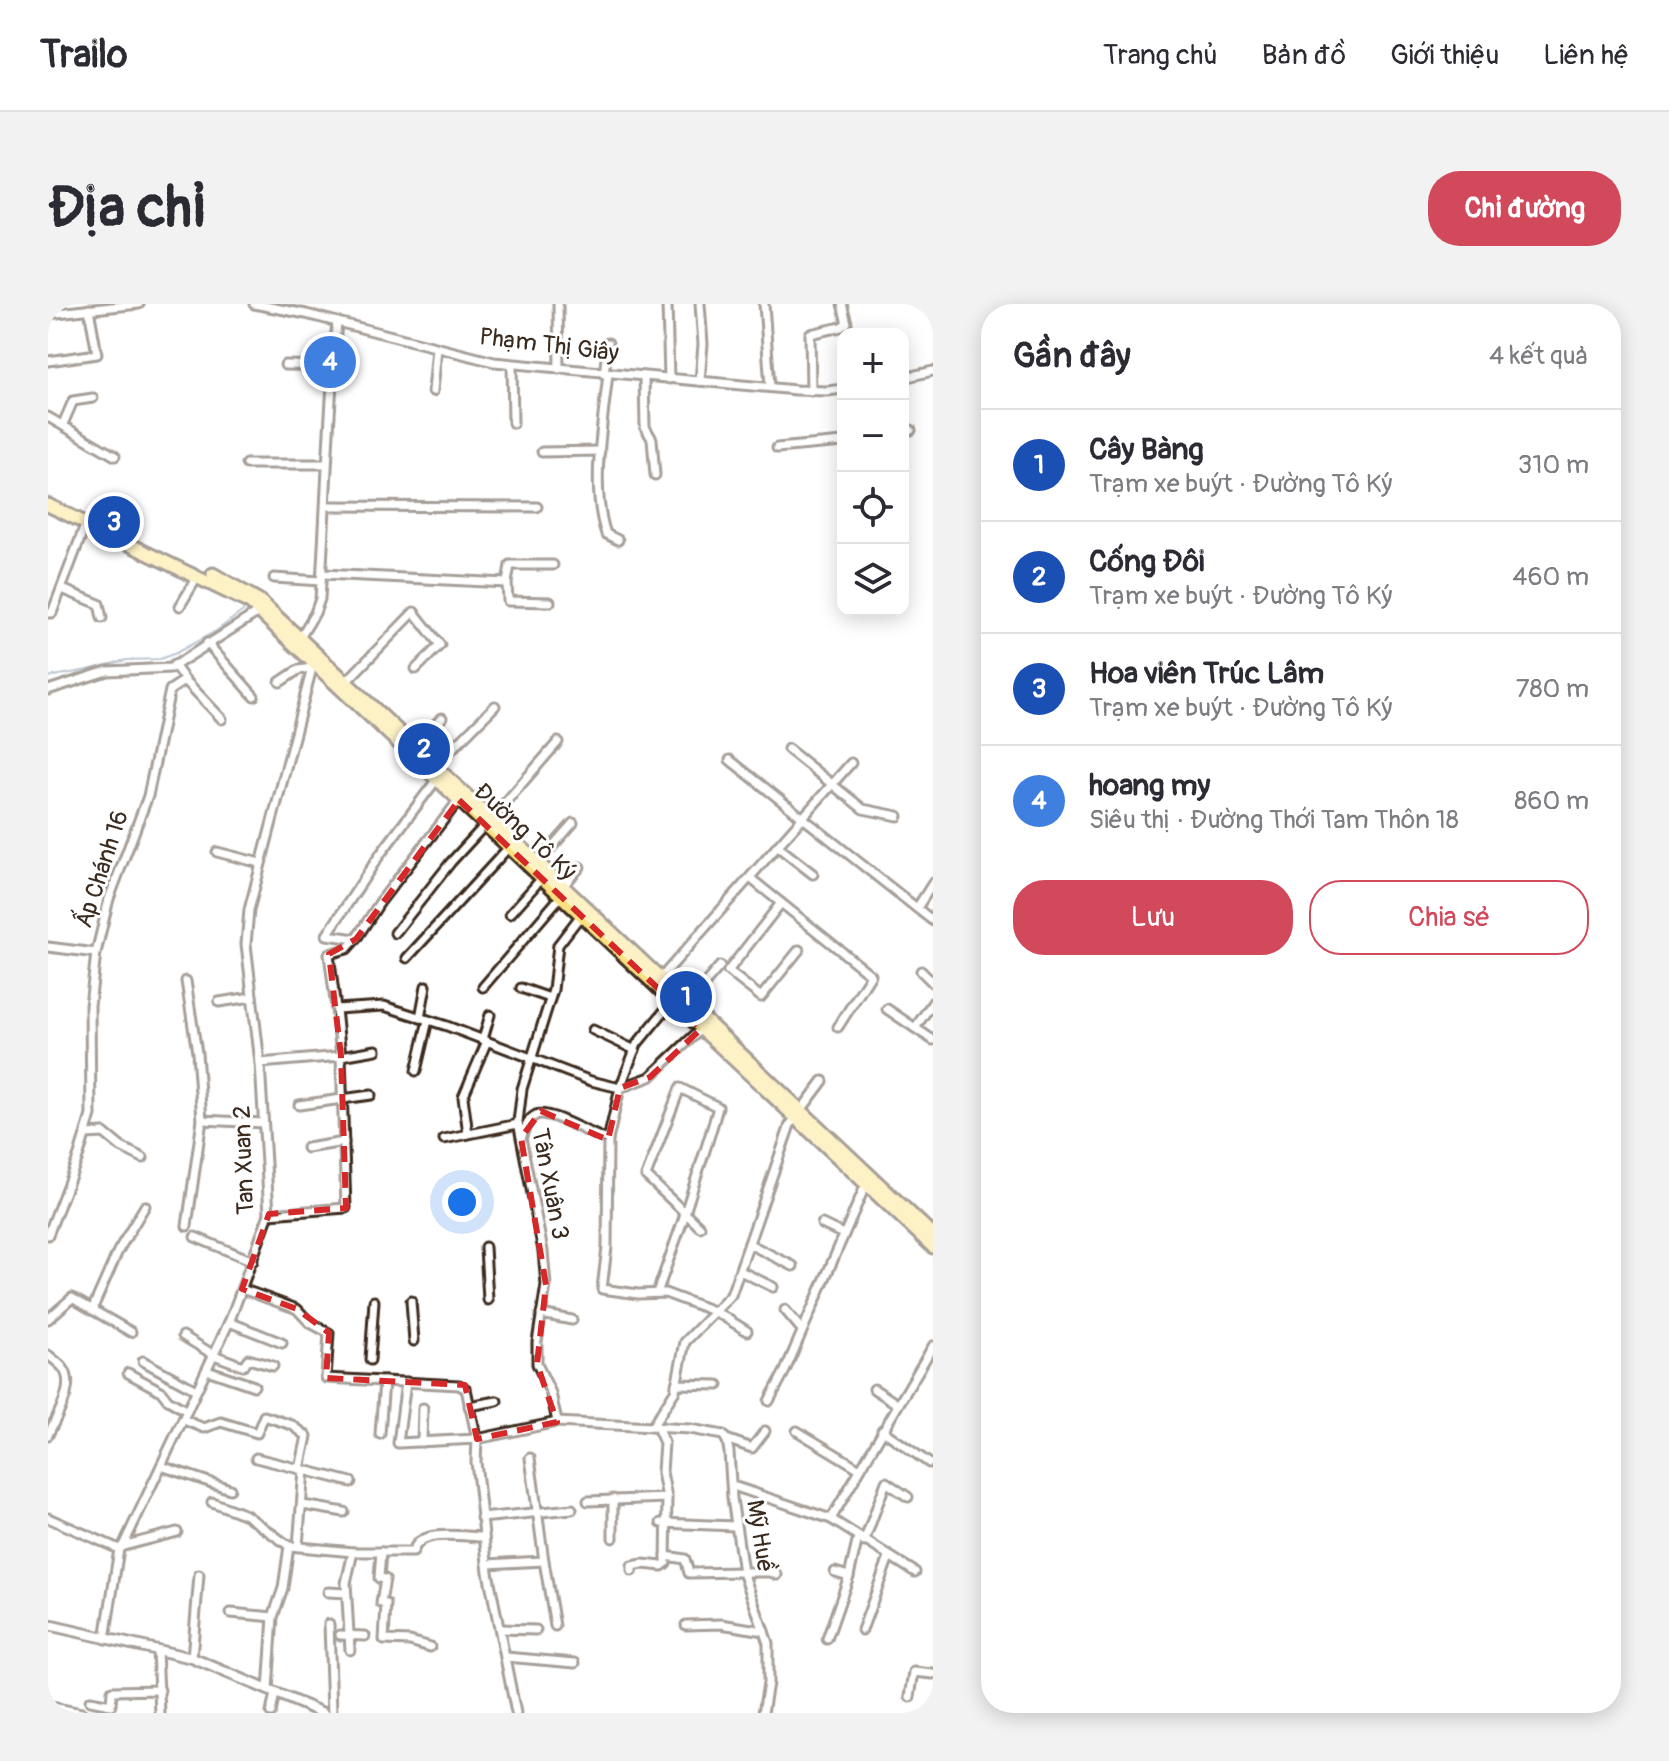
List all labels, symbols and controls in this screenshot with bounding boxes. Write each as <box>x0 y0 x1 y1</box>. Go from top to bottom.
text: Trailo <box>40 31 127 79</box>
text: Trang chủ <box>1103 38 1218 73</box>
text: Bản đồ <box>1262 38 1346 73</box>
text: Giới thiệu <box>1390 38 1499 73</box>
text: Liên hệ <box>1543 38 1629 73</box>
button: Chỉ đường <box>1428 171 1621 246</box>
text: Địa chỉ <box>48 174 206 243</box>
street label: Phạm Thị Giây <box>478 322 620 368</box>
map controls <box>837 328 909 616</box>
button: + <box>837 328 909 400</box>
pin: 4 <box>304 332 356 392</box>
text: Gần đây <box>1013 335 1131 378</box>
text: 4 kết quả <box>1489 340 1589 372</box>
button: − <box>837 400 909 472</box>
text: Cây Bàng <box>1089 431 1204 468</box>
text: 1 <box>1034 449 1044 481</box>
text: 310 m <box>1518 449 1589 481</box>
text: Trạm xe buýt · Đường Tô Ký <box>1089 468 1392 500</box>
button: locate <box>837 472 909 544</box>
pin: 3 <box>88 492 140 552</box>
text: Cống Đôi <box>1089 543 1204 580</box>
button: layers <box>837 544 909 616</box>
text: 2 <box>1032 561 1046 593</box>
text: 460 m <box>1512 561 1589 593</box>
text: Trạm xe buýt · Đường Tô Ký <box>1089 580 1392 612</box>
text: Hoa viên Trúc Lâm <box>1089 655 1324 692</box>
text: 3 <box>1032 673 1046 705</box>
text: 780 m <box>1516 673 1589 705</box>
text: Trạm xe buýt · Đường Tô Ký <box>1089 692 1392 724</box>
pin: 2 <box>398 719 450 779</box>
text: hoang my <box>1089 767 1210 804</box>
street label: Đường Tô Ký <box>468 777 582 887</box>
text: 4 <box>1031 785 1047 817</box>
text: 860 m <box>1514 785 1589 817</box>
text: Siêu thị · Đường Thới Tam Thôn 18 <box>1089 804 1459 836</box>
street label: Ấp Chánh 16 <box>67 806 135 931</box>
button: Lưu <box>1013 880 1293 955</box>
button: Chia sẻ <box>1309 880 1589 955</box>
pin: 1 <box>660 967 712 1027</box>
street label: Tan Xuan 2 <box>228 1105 260 1215</box>
street label: Tân Xuân 3 <box>525 1126 575 1242</box>
your location <box>442 1182 482 1222</box>
street label: Mỹ Huề <box>740 1498 780 1574</box>

